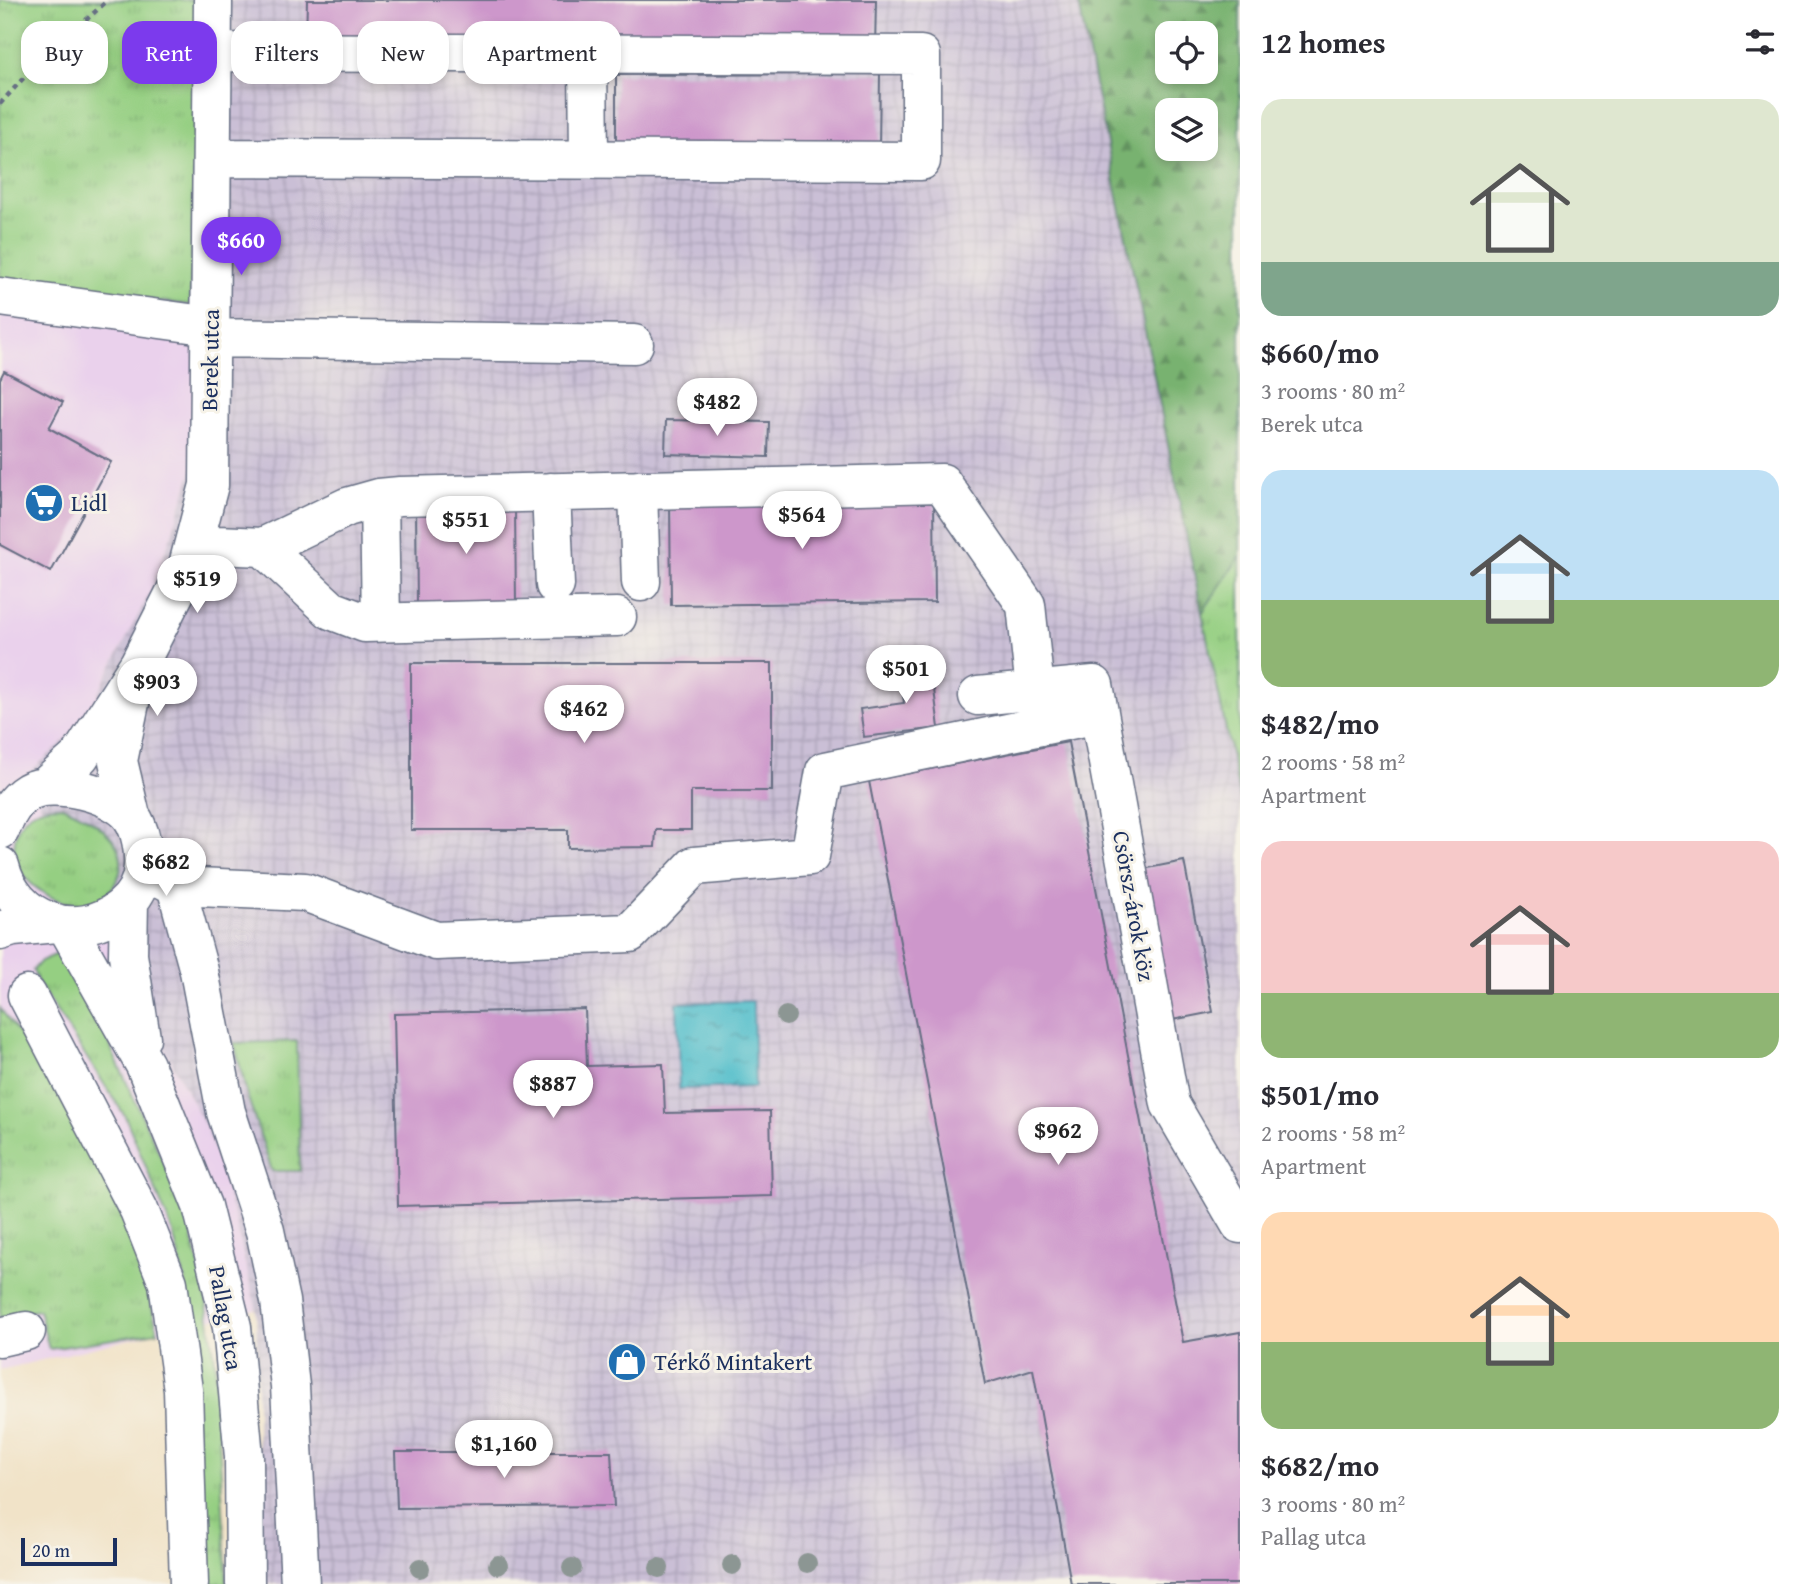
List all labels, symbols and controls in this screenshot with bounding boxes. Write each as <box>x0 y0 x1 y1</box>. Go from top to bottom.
text: 12 homes <box>1261 20 1386 64</box>
chip: Buy <box>21 21 108 84</box>
chip: Rent <box>122 21 217 84</box>
chip: Filters <box>231 21 343 84</box>
chip: New <box>357 21 449 84</box>
chip: Apartment <box>463 21 621 84</box>
map controls <box>1155 21 1218 161</box>
button: locate <box>1155 21 1218 84</box>
icon: filters <box>1741 23 1779 61</box>
button: layers <box>1155 98 1218 161</box>
icon: home <box>1457 145 1583 271</box>
pin: $660 <box>200 218 282 277</box>
text: $660 <box>217 223 265 256</box>
street label: Berek utca <box>192 309 227 411</box>
text: $660/mo <box>1261 330 1379 374</box>
text: 3 rooms · 80 m² <box>1261 374 1405 407</box>
pin: $482 <box>676 378 758 438</box>
text: $482 <box>693 384 741 417</box>
text: Berek utca <box>1261 407 1363 440</box>
supermarket icon: Lidl <box>23 482 65 524</box>
place label: Lidl <box>71 486 107 519</box>
pin: $564 <box>761 491 843 551</box>
pin: $551 <box>425 496 507 556</box>
text: $564 <box>778 497 826 530</box>
text: $551 <box>442 502 490 535</box>
icon: home <box>1457 516 1583 642</box>
pin: $519 <box>156 556 238 615</box>
text: $519 <box>173 561 221 594</box>
pin: $501 <box>865 646 947 705</box>
text: $501 <box>882 651 930 684</box>
pin: $903 <box>116 658 198 718</box>
text: $903 <box>133 664 181 697</box>
pin: $462 <box>543 686 625 745</box>
text: $462 <box>560 691 608 724</box>
text: $482/mo <box>1261 701 1379 745</box>
text: 2 rooms · 58 m² <box>1261 745 1405 778</box>
text: Apartment <box>1261 778 1366 811</box>
street label: Csörsz-árok köz <box>1105 828 1164 984</box>
pin: $682 <box>125 838 207 898</box>
text: $682 <box>142 844 190 877</box>
icon: home <box>1457 887 1583 1013</box>
pin: $887 <box>512 1060 594 1120</box>
text: $887 <box>529 1066 577 1099</box>
text: $501/mo <box>1261 1072 1379 1116</box>
pin: $962 <box>1017 1108 1099 1167</box>
text: $962 <box>1034 1113 1082 1146</box>
text: 2 rooms · 58 m² <box>1261 1116 1405 1149</box>
text: Apartment <box>1261 1149 1366 1182</box>
icon: home <box>1457 1258 1583 1384</box>
street label: Pallag utca <box>201 1263 252 1373</box>
shop icon: Térkő Mintakert <box>606 1341 648 1383</box>
place label: Térkő Mintakert <box>654 1345 812 1378</box>
pin: $1,160 <box>447 1420 561 1480</box>
text: $1,160 <box>471 1426 537 1459</box>
text: $682/mo <box>1261 1443 1379 1487</box>
text: 3 rooms · 80 m² <box>1261 1487 1405 1520</box>
text: Pallag utca <box>1261 1520 1366 1553</box>
scale bar <box>21 1535 117 1567</box>
text: 20 m <box>32 1536 70 1564</box>

